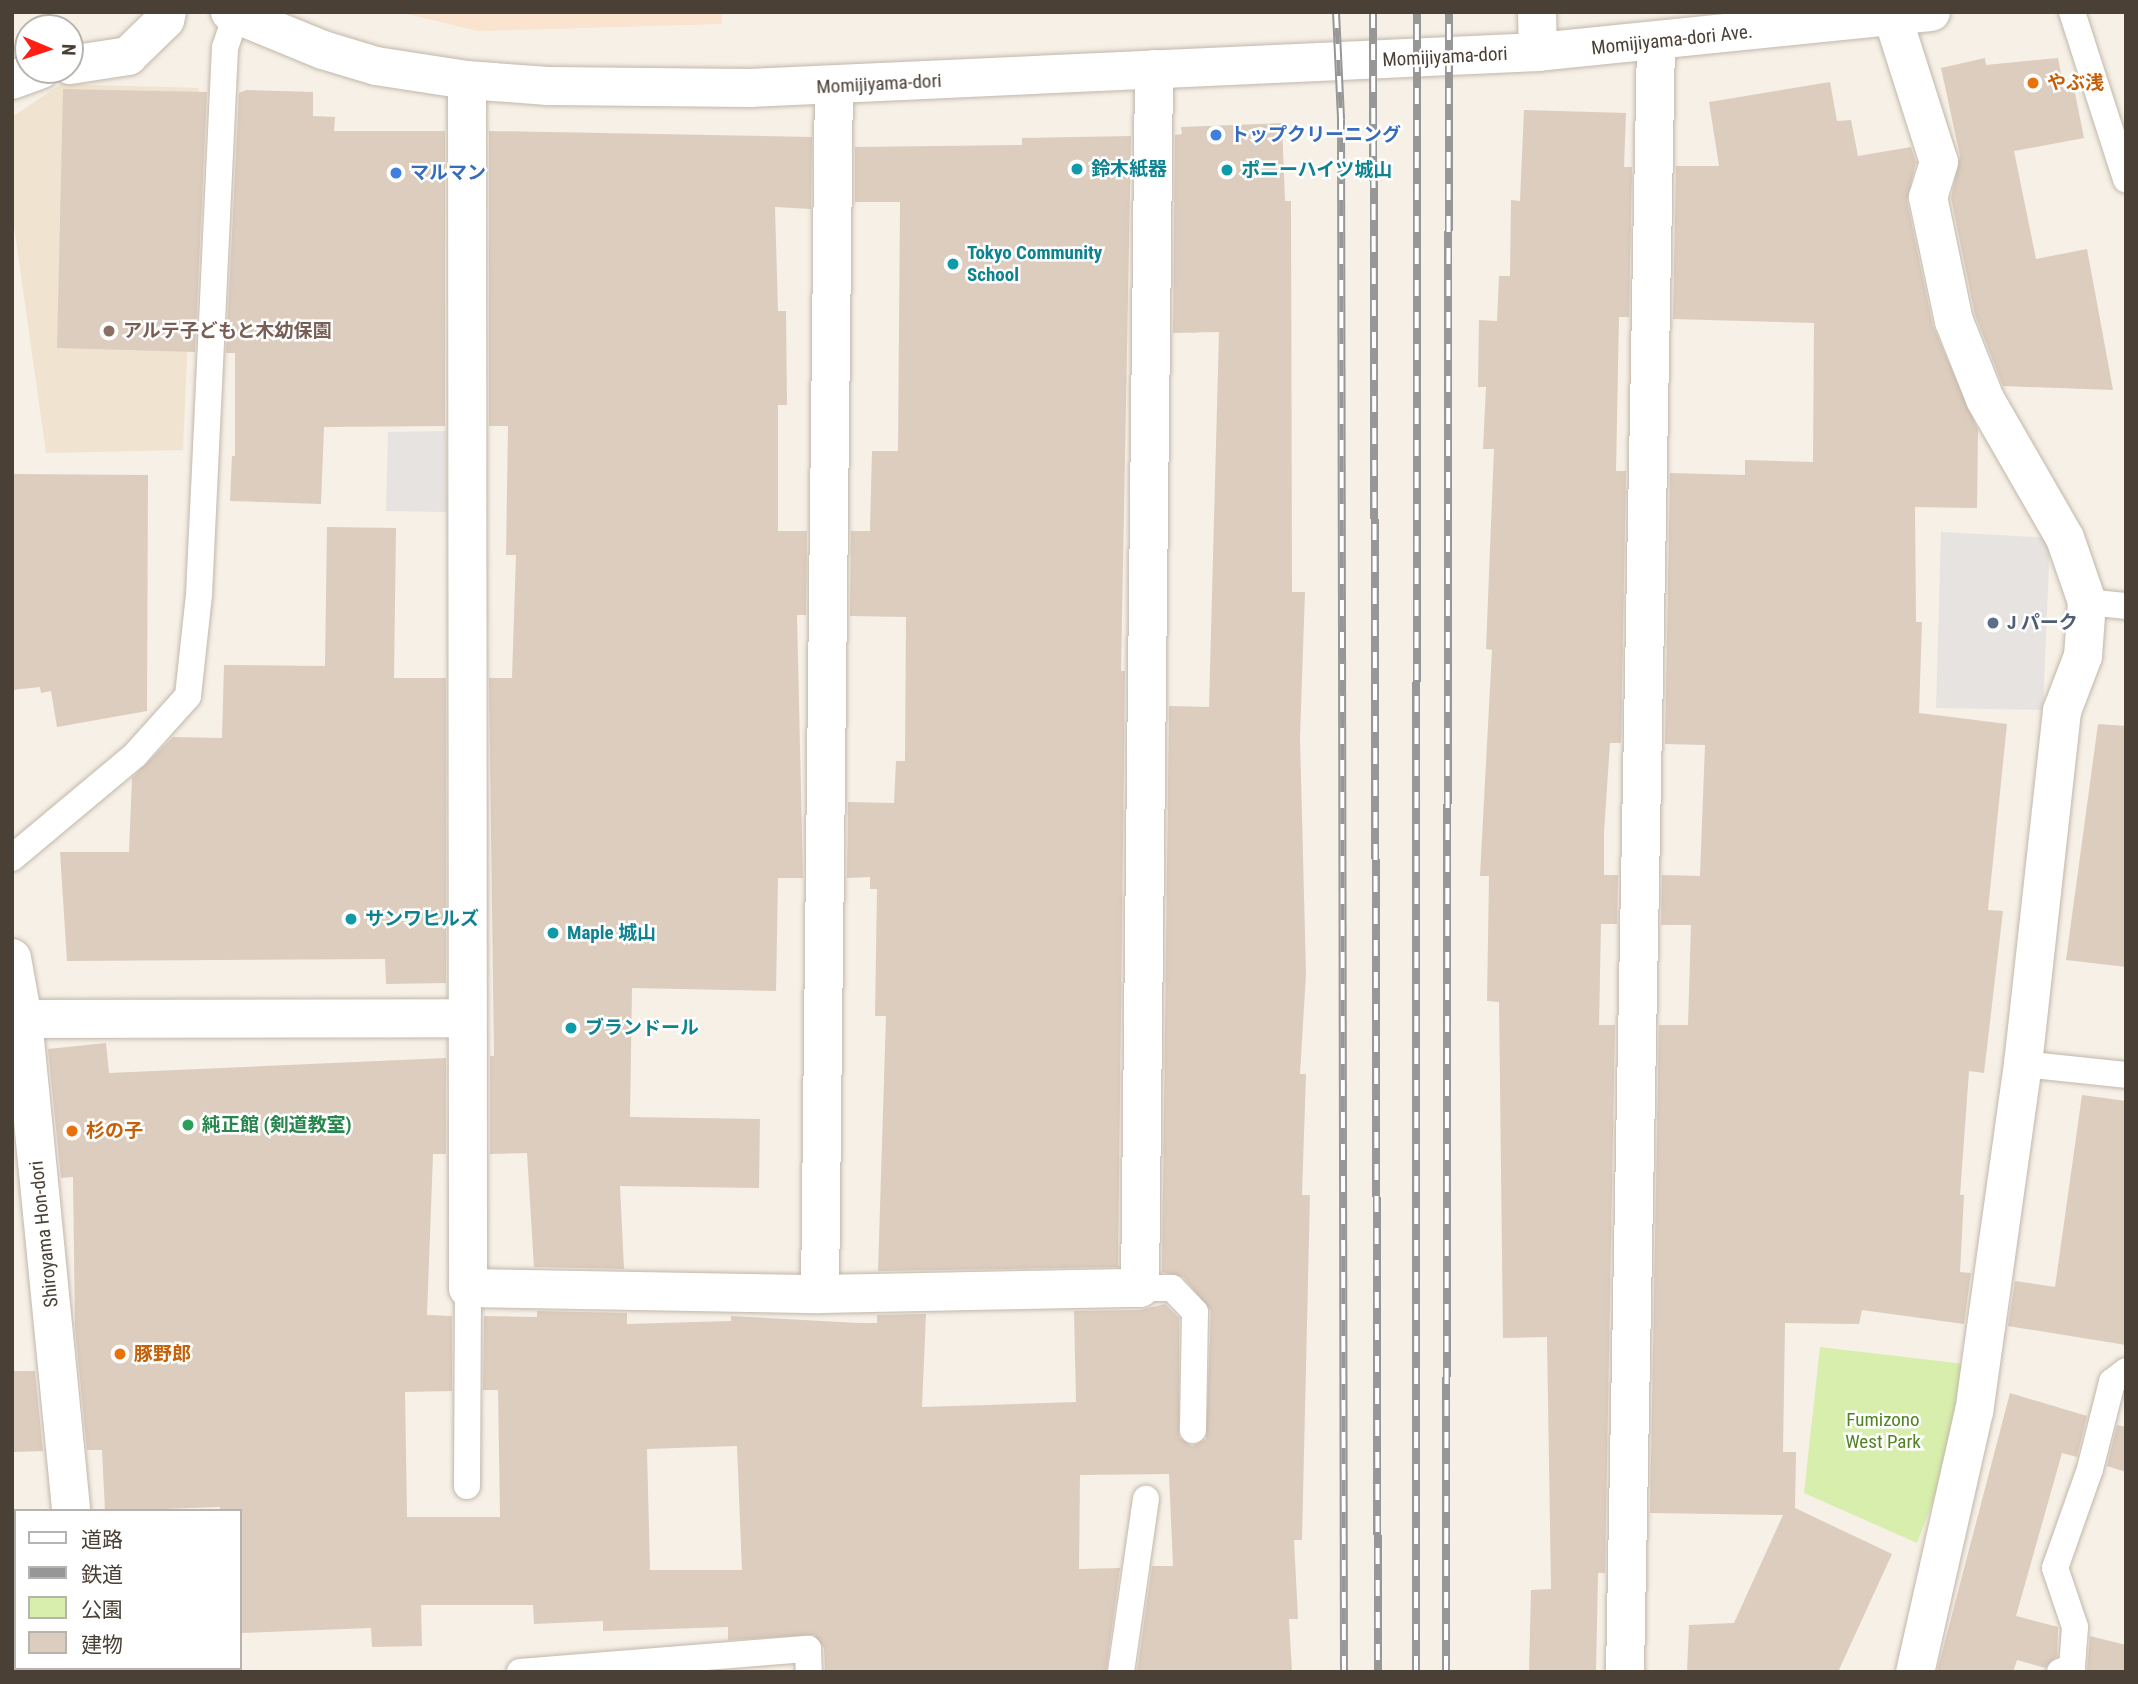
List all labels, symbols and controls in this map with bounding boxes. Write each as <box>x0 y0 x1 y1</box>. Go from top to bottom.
north arrow <box>14 14 84 84</box>
street label: Momijiyama-dori Ave. <box>1590 20 1754 60</box>
street label: Momijiyama-dori <box>1382 42 1508 72</box>
text: N <box>57 43 80 56</box>
street label: Momijiyama-dori <box>816 69 942 99</box>
place label: やぶ浅 <box>2047 72 2104 94</box>
marker: やぶ浅 <box>2025 75 2041 91</box>
place label: トップクリーニング <box>1230 124 1401 146</box>
marker: トップクリーニング <box>1208 127 1224 143</box>
place label: 鈴木紙器 <box>1091 158 1167 180</box>
place label: ポニーハイツ城山 <box>1241 159 1393 181</box>
marker: 鈴木紙器 <box>1069 161 1085 177</box>
place label: マルマン <box>410 162 486 184</box>
marker: ポニーハイツ城山 <box>1219 162 1235 178</box>
marker: マルマン <box>388 165 404 181</box>
place label: Tokyo Community School <box>967 242 1102 286</box>
marker: Tokyo Community School <box>945 256 961 272</box>
place label: アルテ子どもと木幼保園 <box>123 320 332 342</box>
marker: アルテ子どもと木幼保園 <box>101 323 117 339</box>
place label: J パーク <box>2007 612 2078 634</box>
marker: J パーク <box>1985 615 2001 631</box>
place label: サンワヒルズ <box>365 908 479 930</box>
marker: サンワヒルズ <box>343 911 359 927</box>
place label: Maple 城山 <box>567 922 656 944</box>
marker: Maple 城山 <box>545 925 561 941</box>
place label: ブランドール <box>585 1017 699 1039</box>
marker: ブランドール <box>563 1020 579 1036</box>
place label: 純正館 (剣道教室) <box>202 1114 352 1136</box>
marker: 純正館 (剣道教室) <box>180 1117 196 1133</box>
place label: 杉の子 <box>86 1120 143 1142</box>
marker: 杉の子 <box>64 1123 80 1139</box>
street label: Shiroyama Hon-dori <box>25 1160 63 1308</box>
place label: 豚野郎 <box>134 1343 191 1365</box>
marker: 豚野郎 <box>112 1346 128 1362</box>
park label: Fumizono West Park <box>1845 1409 1921 1453</box>
legend <box>14 1509 242 1670</box>
text: 道路 <box>81 1528 123 1552</box>
text: 鉄道 <box>81 1563 123 1587</box>
text: 公園 <box>81 1598 123 1622</box>
text: 建物 <box>81 1633 123 1657</box>

